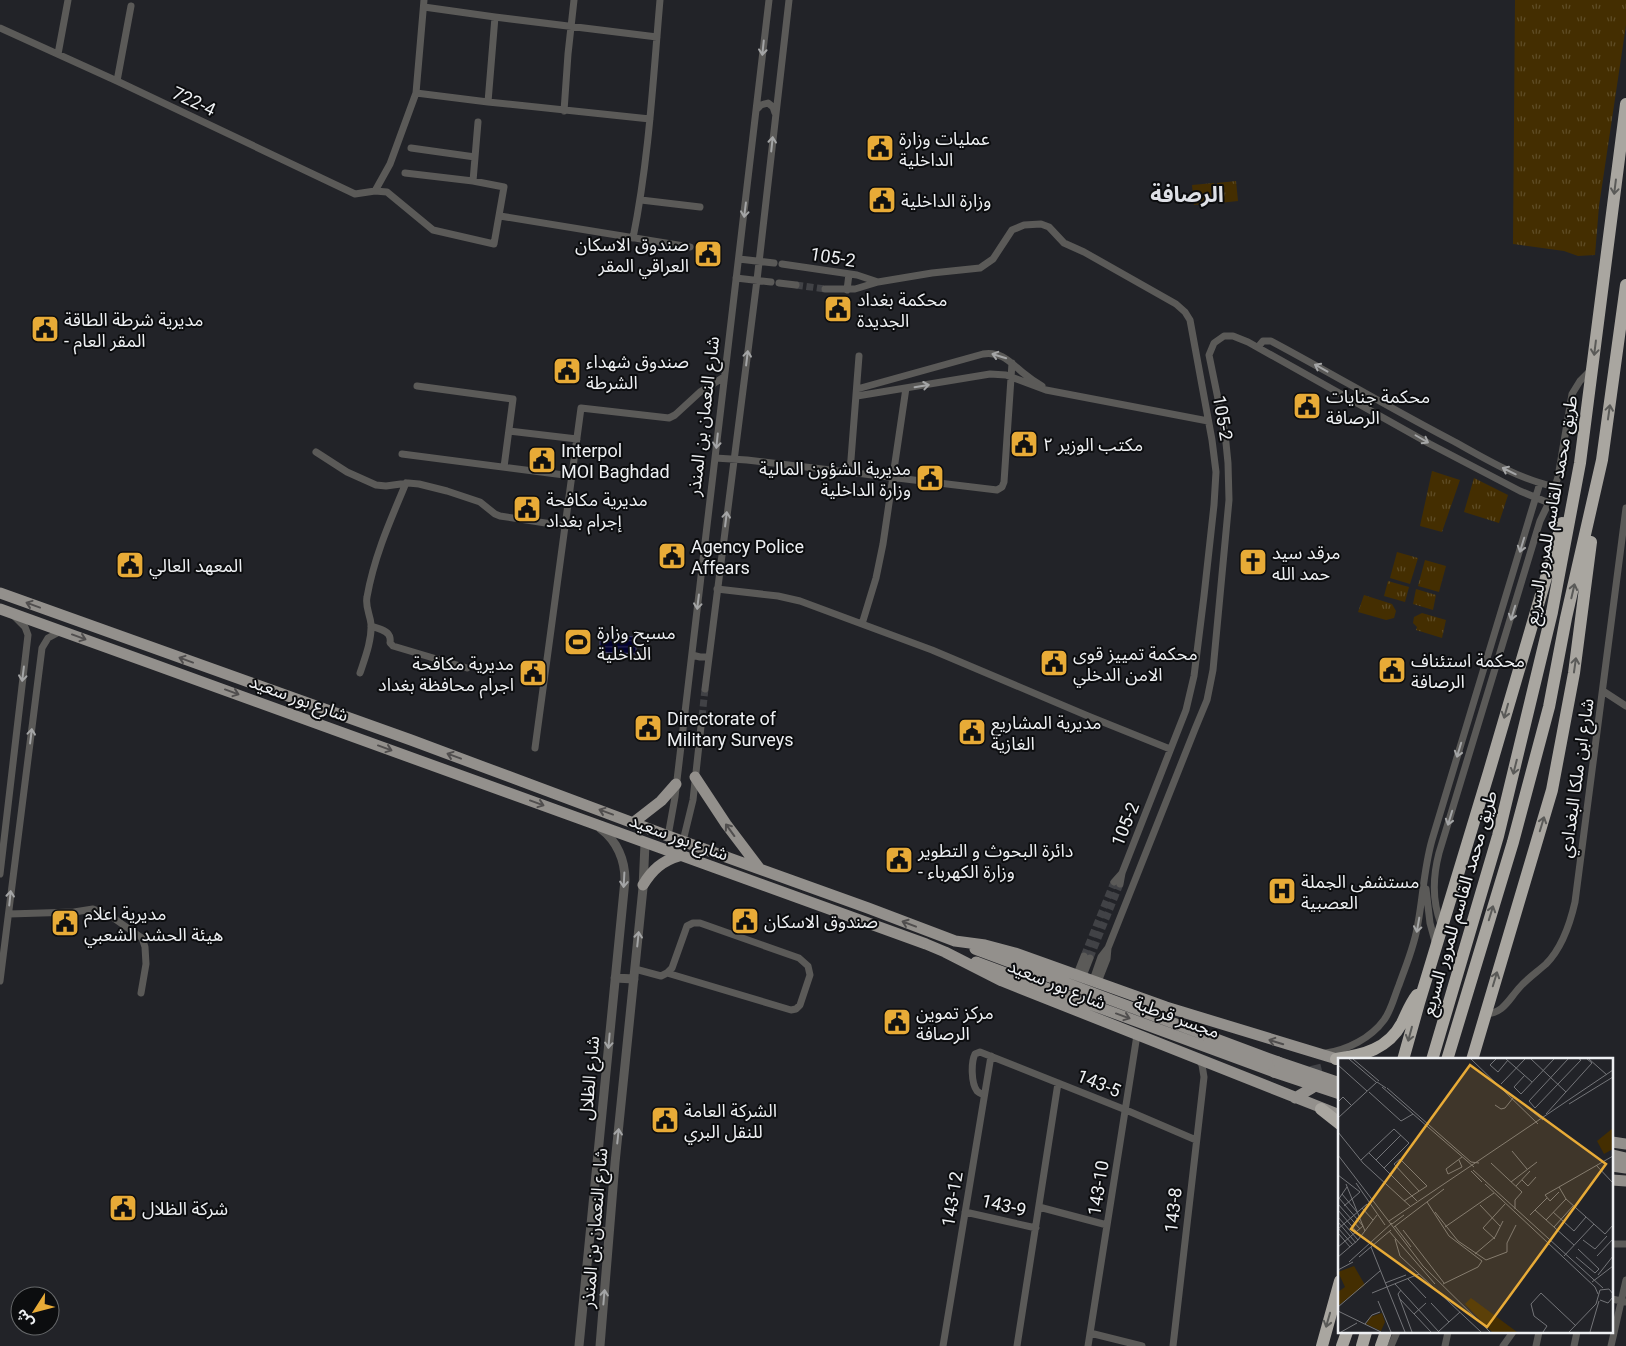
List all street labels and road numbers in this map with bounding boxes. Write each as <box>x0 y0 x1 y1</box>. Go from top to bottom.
street label: 722-4 <box>169 82 219 120</box>
street label: 105-2 <box>809 243 857 271</box>
street label: شارع النعمان بن المنذر <box>683 335 727 498</box>
street label: 105-2 <box>1209 394 1237 442</box>
street label: طريق محمد القاسم للمرور السريع <box>1520 394 1585 627</box>
street label: شارع بور سعيد <box>245 670 351 729</box>
street label: شارع ابن ملكا البغدادي <box>1554 697 1602 860</box>
street label: طريق محمد القاسم للمرور السريع <box>1417 788 1505 1019</box>
street label: 105-2 <box>1107 799 1143 849</box>
street label: شارع بور سعيد <box>625 809 731 868</box>
street label: شارع بور سعيد <box>1003 955 1109 1017</box>
street label: مجسر قرطبة <box>1131 992 1223 1043</box>
street label: شارع الظلال <box>575 1035 607 1121</box>
street label: 143-5 <box>1074 1065 1124 1101</box>
street label: شارع النعمان بن المنذر <box>576 1147 615 1310</box>
street label: 143-10 <box>1083 1159 1113 1217</box>
street label: 143-12 <box>937 1170 967 1228</box>
street label: 143-8 <box>1160 1186 1186 1234</box>
street label: 143-9 <box>979 1190 1029 1220</box>

